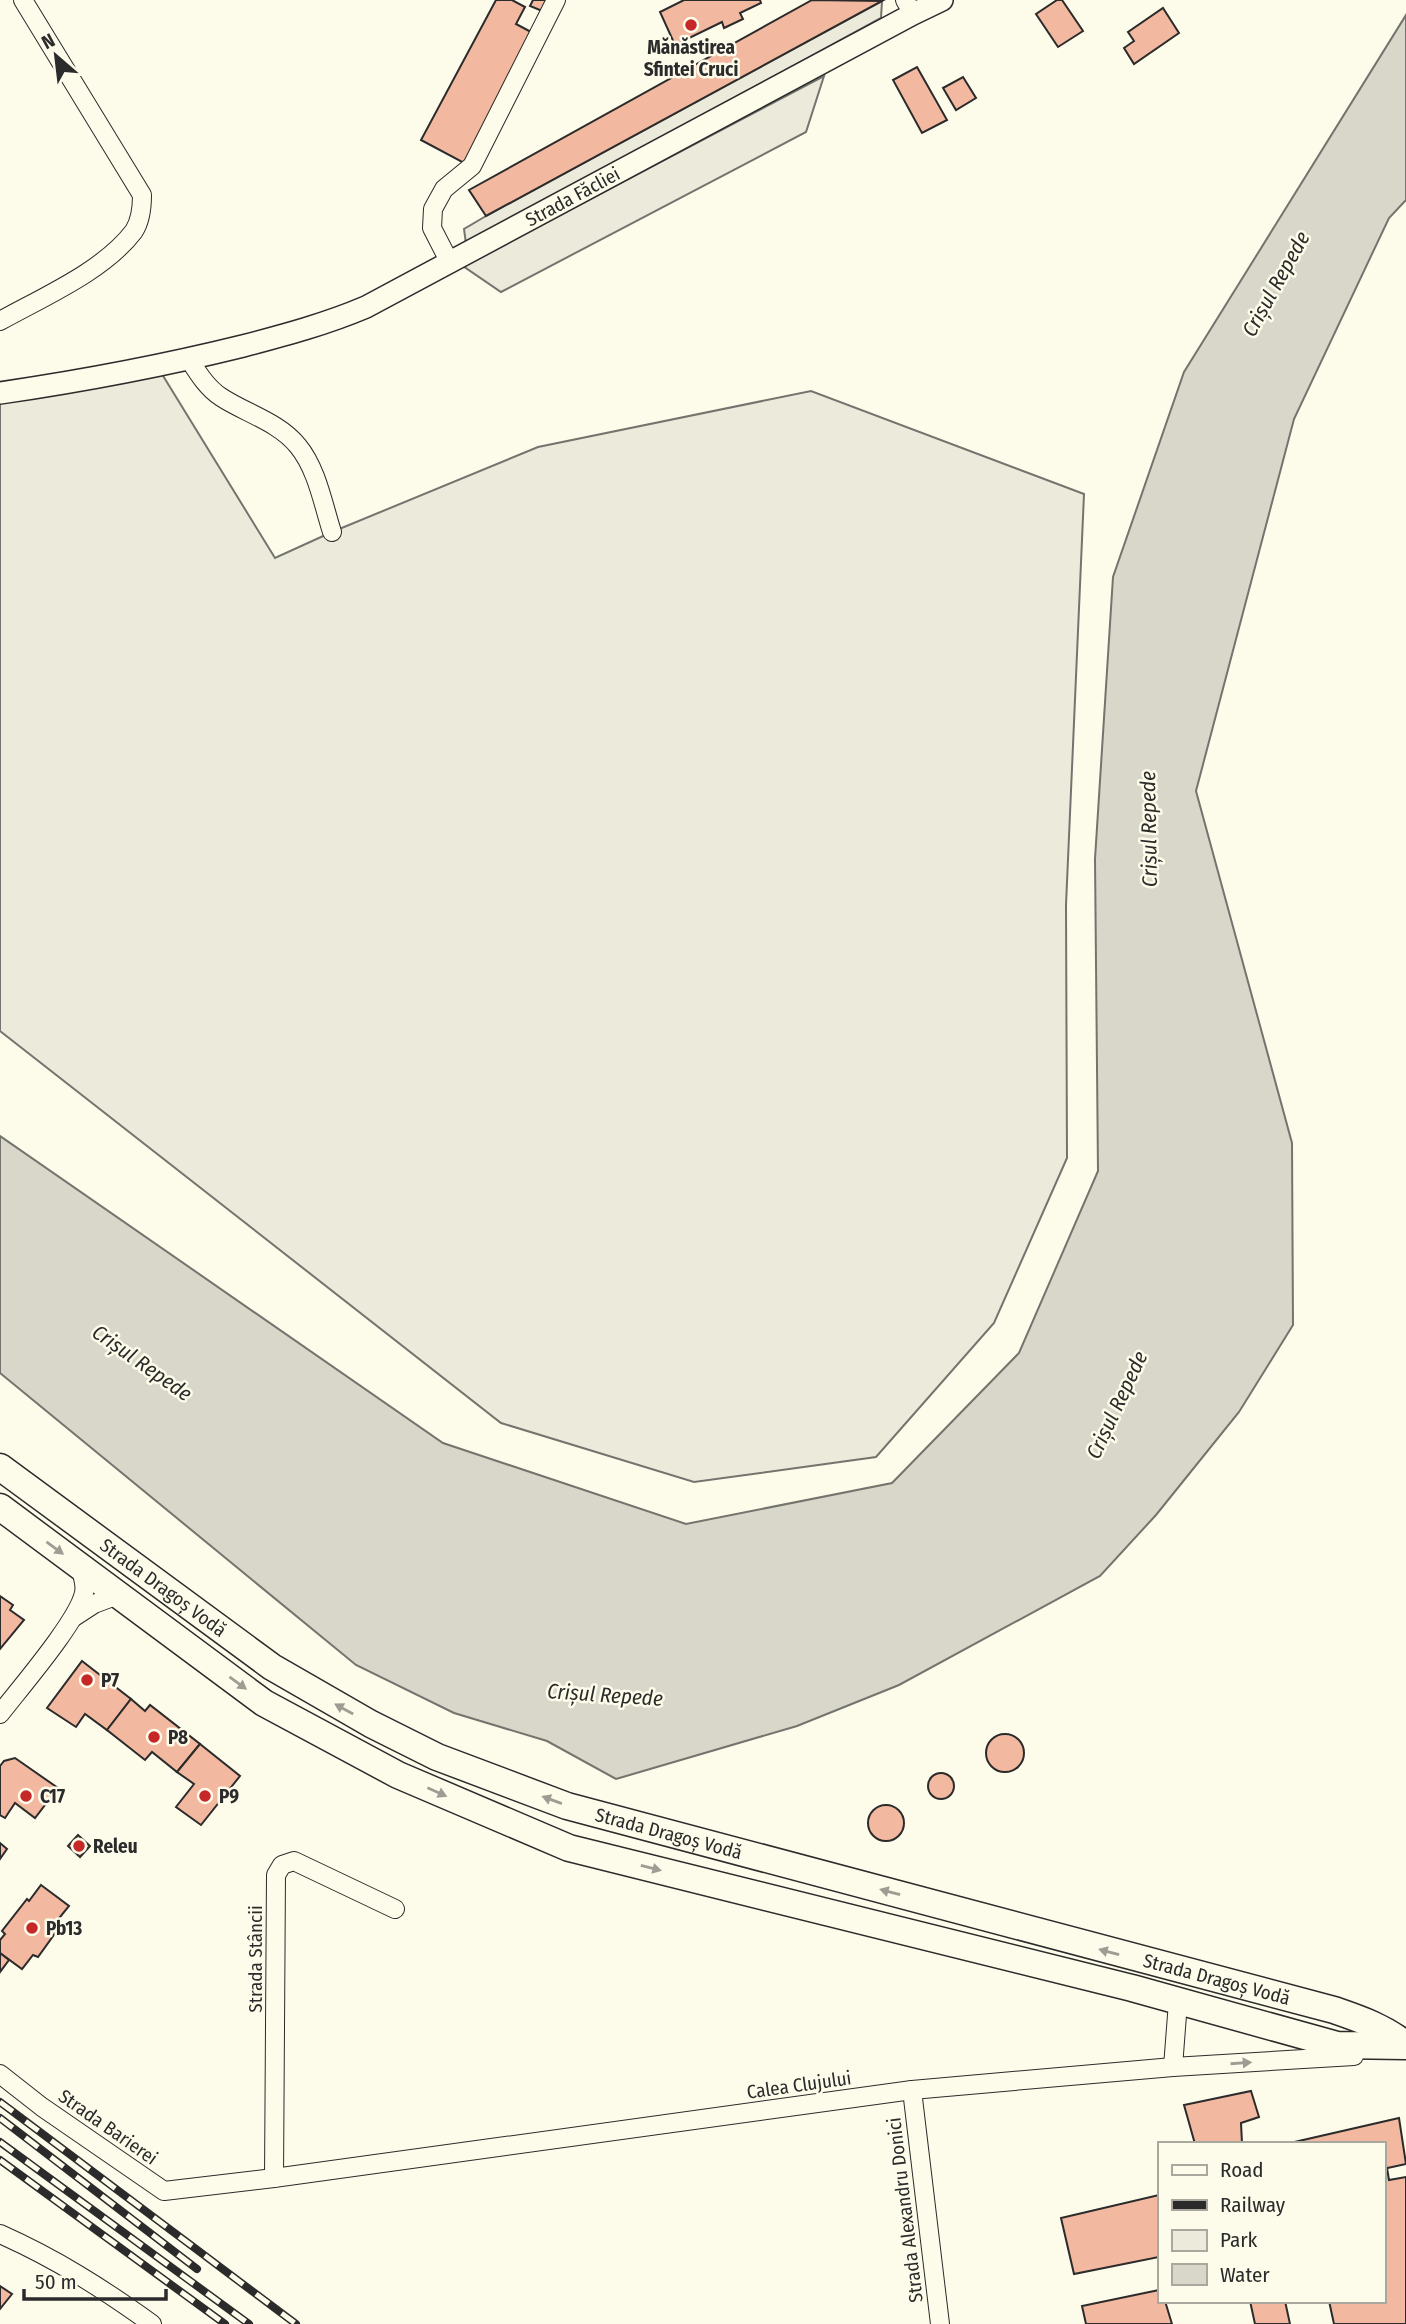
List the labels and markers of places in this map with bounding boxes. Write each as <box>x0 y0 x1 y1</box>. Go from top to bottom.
marker: Mănăstirea Sfintei Cruci <box>683 17 699 33</box>
place label: Mănăstirea Sfintei Cruci <box>644 36 738 81</box>
place label: P7 <box>101 1669 119 1692</box>
marker: P7 <box>79 1672 95 1688</box>
place label: P8 <box>168 1726 188 1749</box>
marker: P8 <box>146 1729 162 1745</box>
place label: C17 <box>40 1785 65 1808</box>
place label: P9 <box>219 1785 239 1808</box>
marker: C17 <box>18 1788 34 1804</box>
marker: P9 <box>197 1788 213 1804</box>
place label: Releu <box>93 1835 138 1858</box>
marker: Releu <box>71 1838 87 1854</box>
place label: Pb13 <box>46 1917 82 1940</box>
marker: Pb13 <box>24 1920 40 1936</box>

